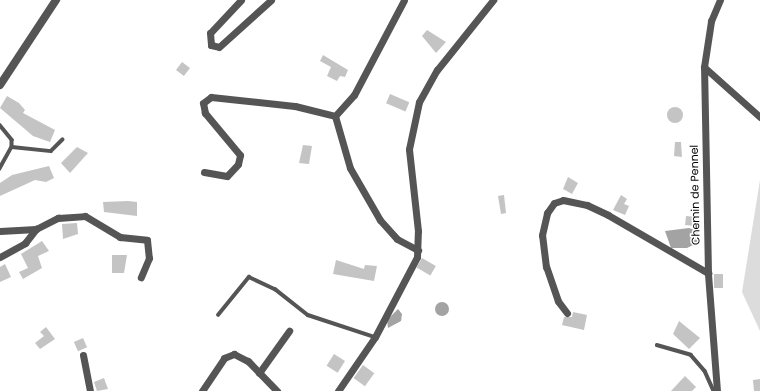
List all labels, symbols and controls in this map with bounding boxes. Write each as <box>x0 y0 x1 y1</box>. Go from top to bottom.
street label: Chemin de Pennel <box>688 145 702 245</box>

